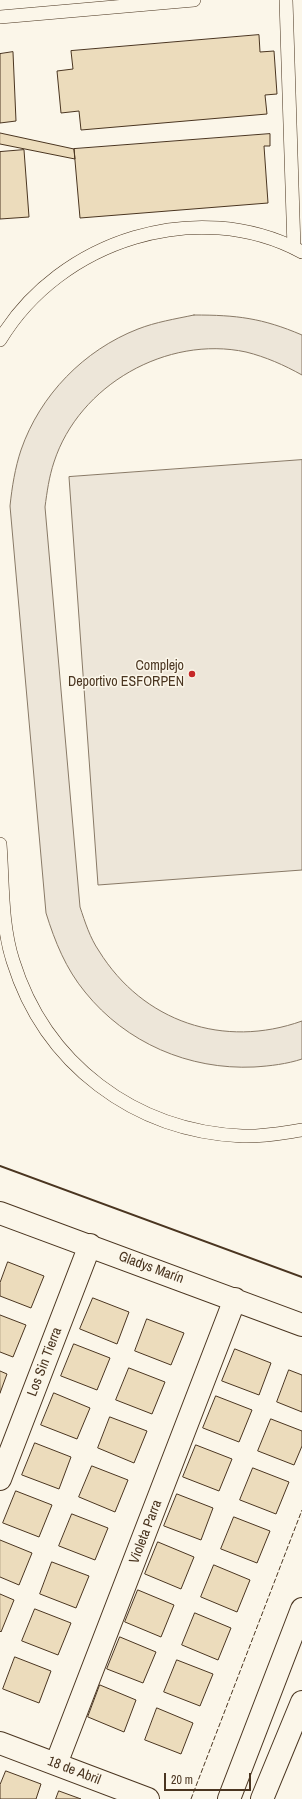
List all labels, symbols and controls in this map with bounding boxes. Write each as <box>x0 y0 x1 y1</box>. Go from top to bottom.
place label: Complejo Deportivo ESFORPEN <box>68 658 184 690</box>
marker: Complejo Deportivo ESFORPEN <box>187 669 197 679</box>
street label: Gladys Marín <box>116 1248 186 1288</box>
street label: Los Sin Tierra <box>24 1325 66 1399</box>
street label: Violeta Parra <box>126 1498 166 1566</box>
street label: 18 de Abril <box>45 1753 103 1789</box>
scale bar <box>166 1765 253 1791</box>
text: 20 m <box>171 1772 193 1788</box>

